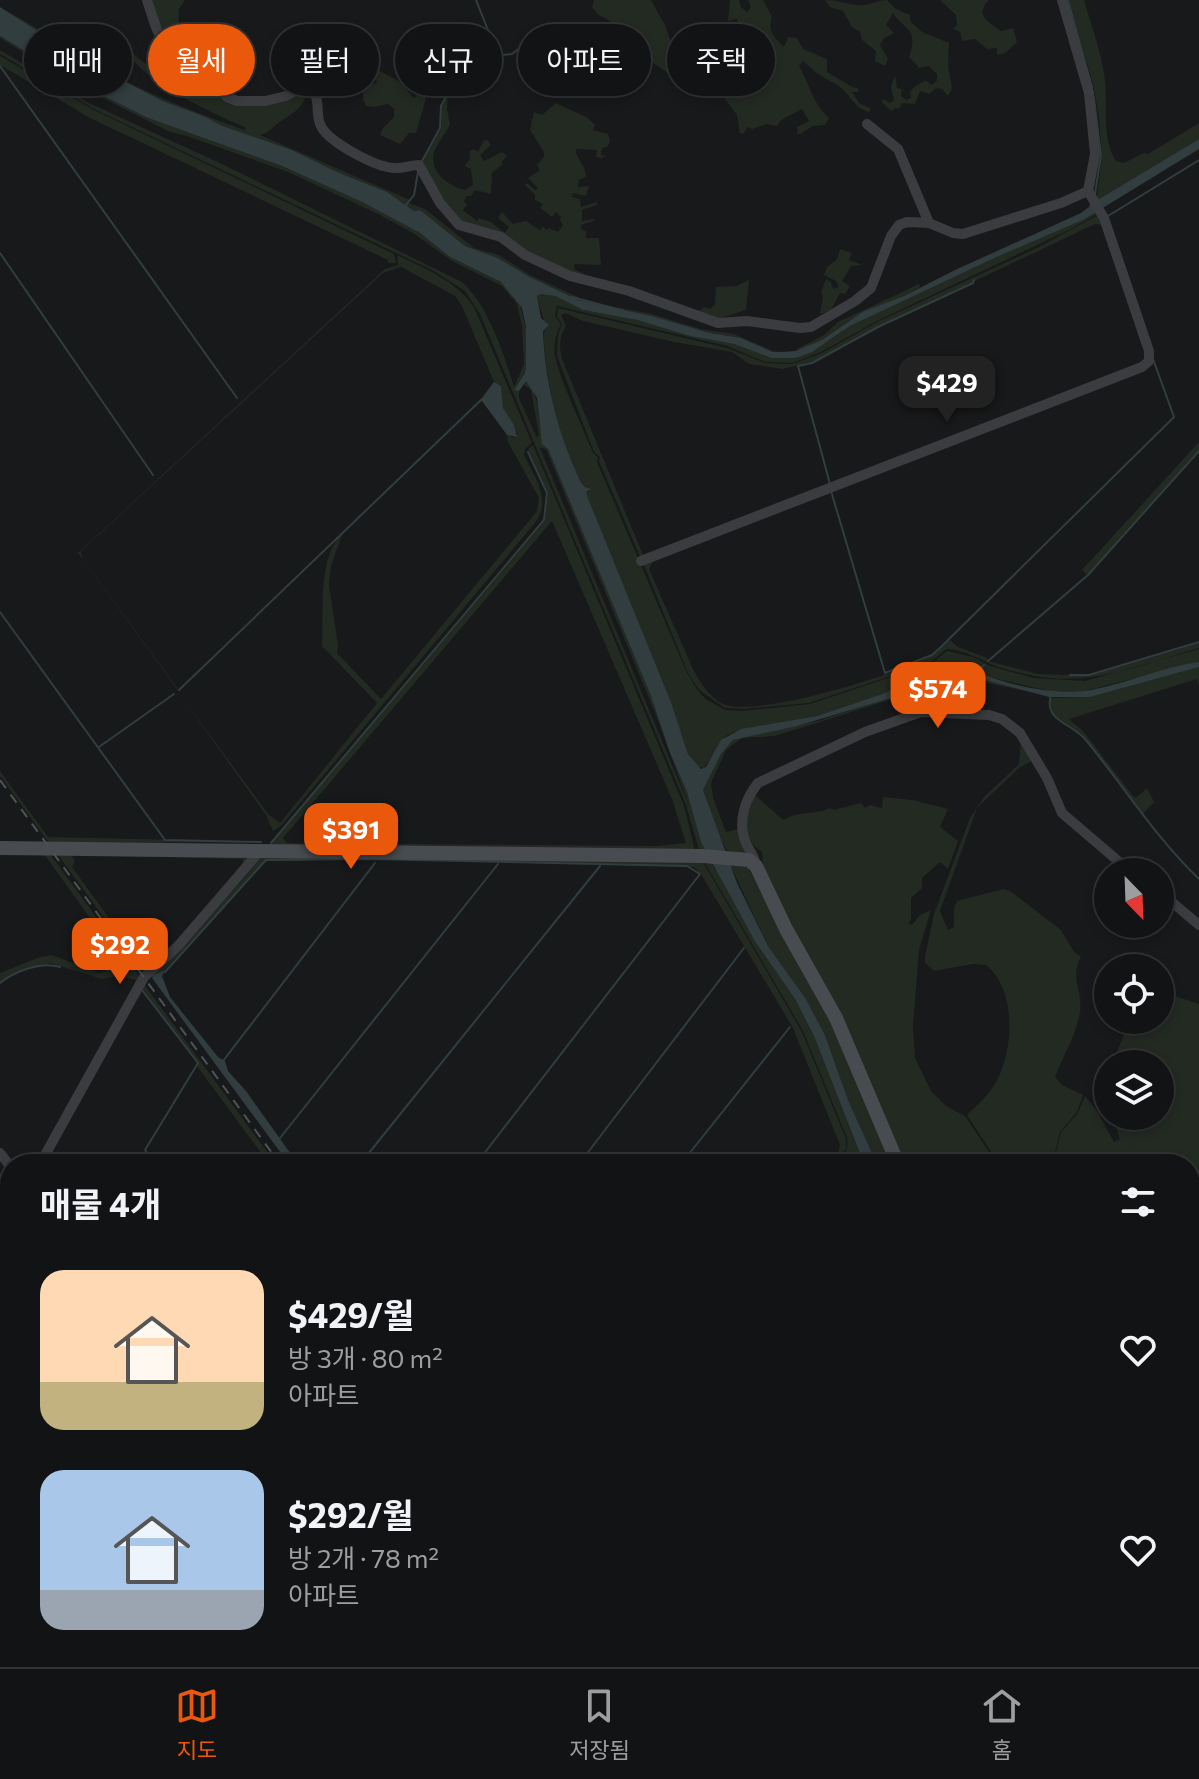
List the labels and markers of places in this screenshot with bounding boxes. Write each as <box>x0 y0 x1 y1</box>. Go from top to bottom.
pin: $429 <box>900 356 994 424</box>
pin: $574 <box>891 662 985 730</box>
pin: $391 <box>304 803 398 871</box>
pin: $292 <box>73 918 167 986</box>

